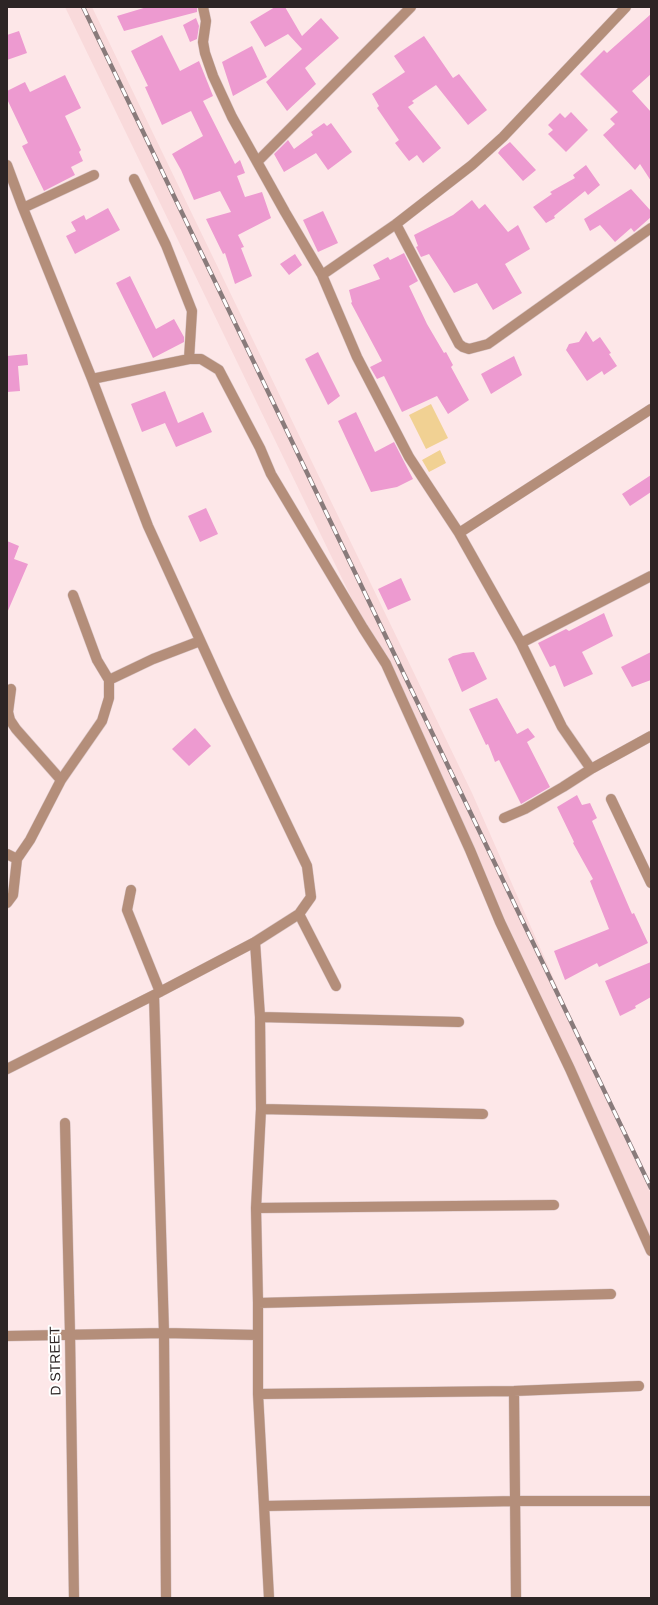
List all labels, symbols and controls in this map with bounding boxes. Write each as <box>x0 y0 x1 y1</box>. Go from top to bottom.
street label: D STREET <box>47 1326 65 1396</box>

